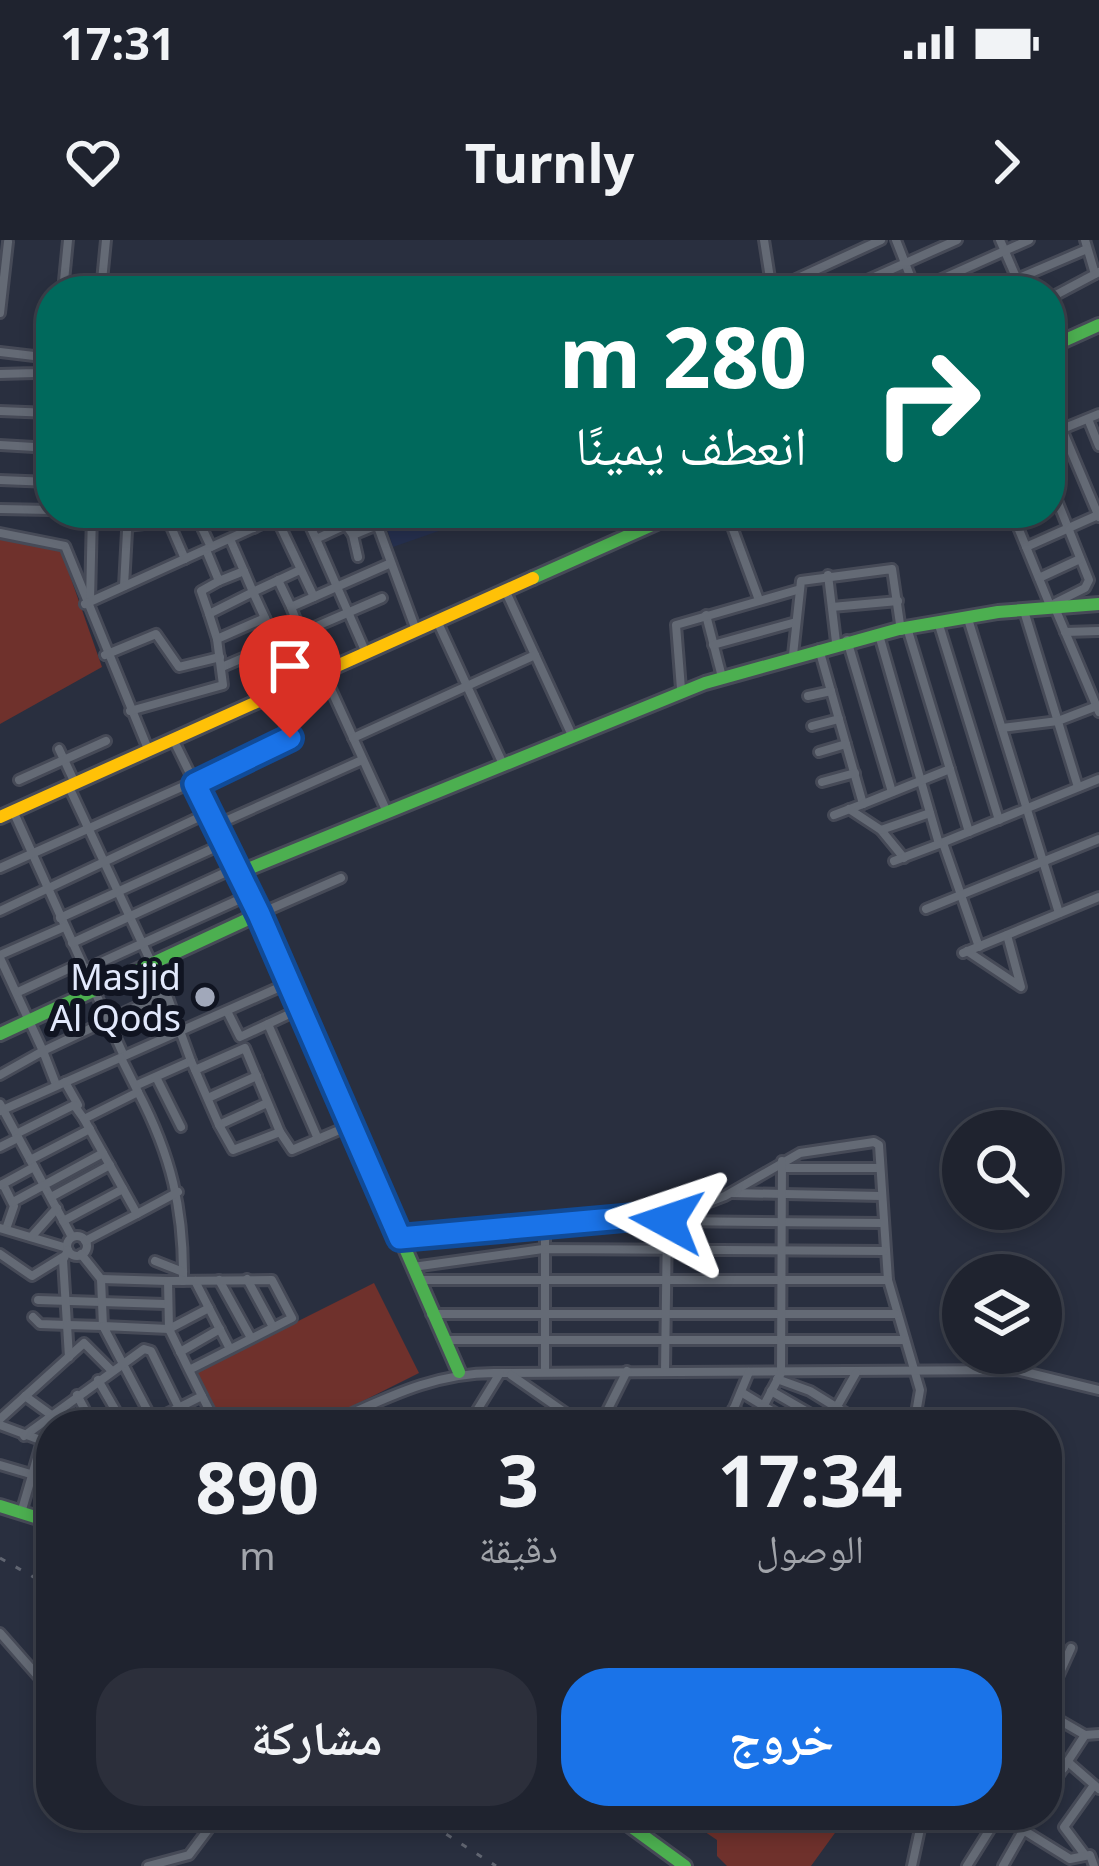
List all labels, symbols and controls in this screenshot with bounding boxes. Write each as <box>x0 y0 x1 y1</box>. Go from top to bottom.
text: 17:31 <box>60 12 176 73</box>
text: Turnly <box>465 125 634 199</box>
icon: heart <box>60 129 126 195</box>
icon: forward <box>973 129 1039 195</box>
text: 280 m <box>559 298 807 413</box>
icon: right <box>849 324 1005 480</box>
text: انعطف يمينًا <box>575 407 807 481</box>
pin <box>239 615 341 738</box>
icon: arrive <box>257 633 323 699</box>
place label: Masjid Al Qods <box>50 952 181 1042</box>
marker: Masjid Al Qods <box>192 984 218 1010</box>
map controls <box>942 1110 1062 1374</box>
button: search <box>942 1110 1062 1230</box>
position arrow <box>604 1158 730 1284</box>
button: layers <box>942 1254 1062 1374</box>
text: 3 <box>498 1430 539 1528</box>
text: 17:34 <box>718 1430 902 1528</box>
text: 890 <box>196 1437 319 1535</box>
text: دقيقة <box>479 1521 558 1574</box>
text: الوصول <box>756 1521 864 1574</box>
text: m <box>239 1528 276 1581</box>
button: مشاركة <box>96 1668 537 1806</box>
button: خروج <box>561 1668 1002 1806</box>

